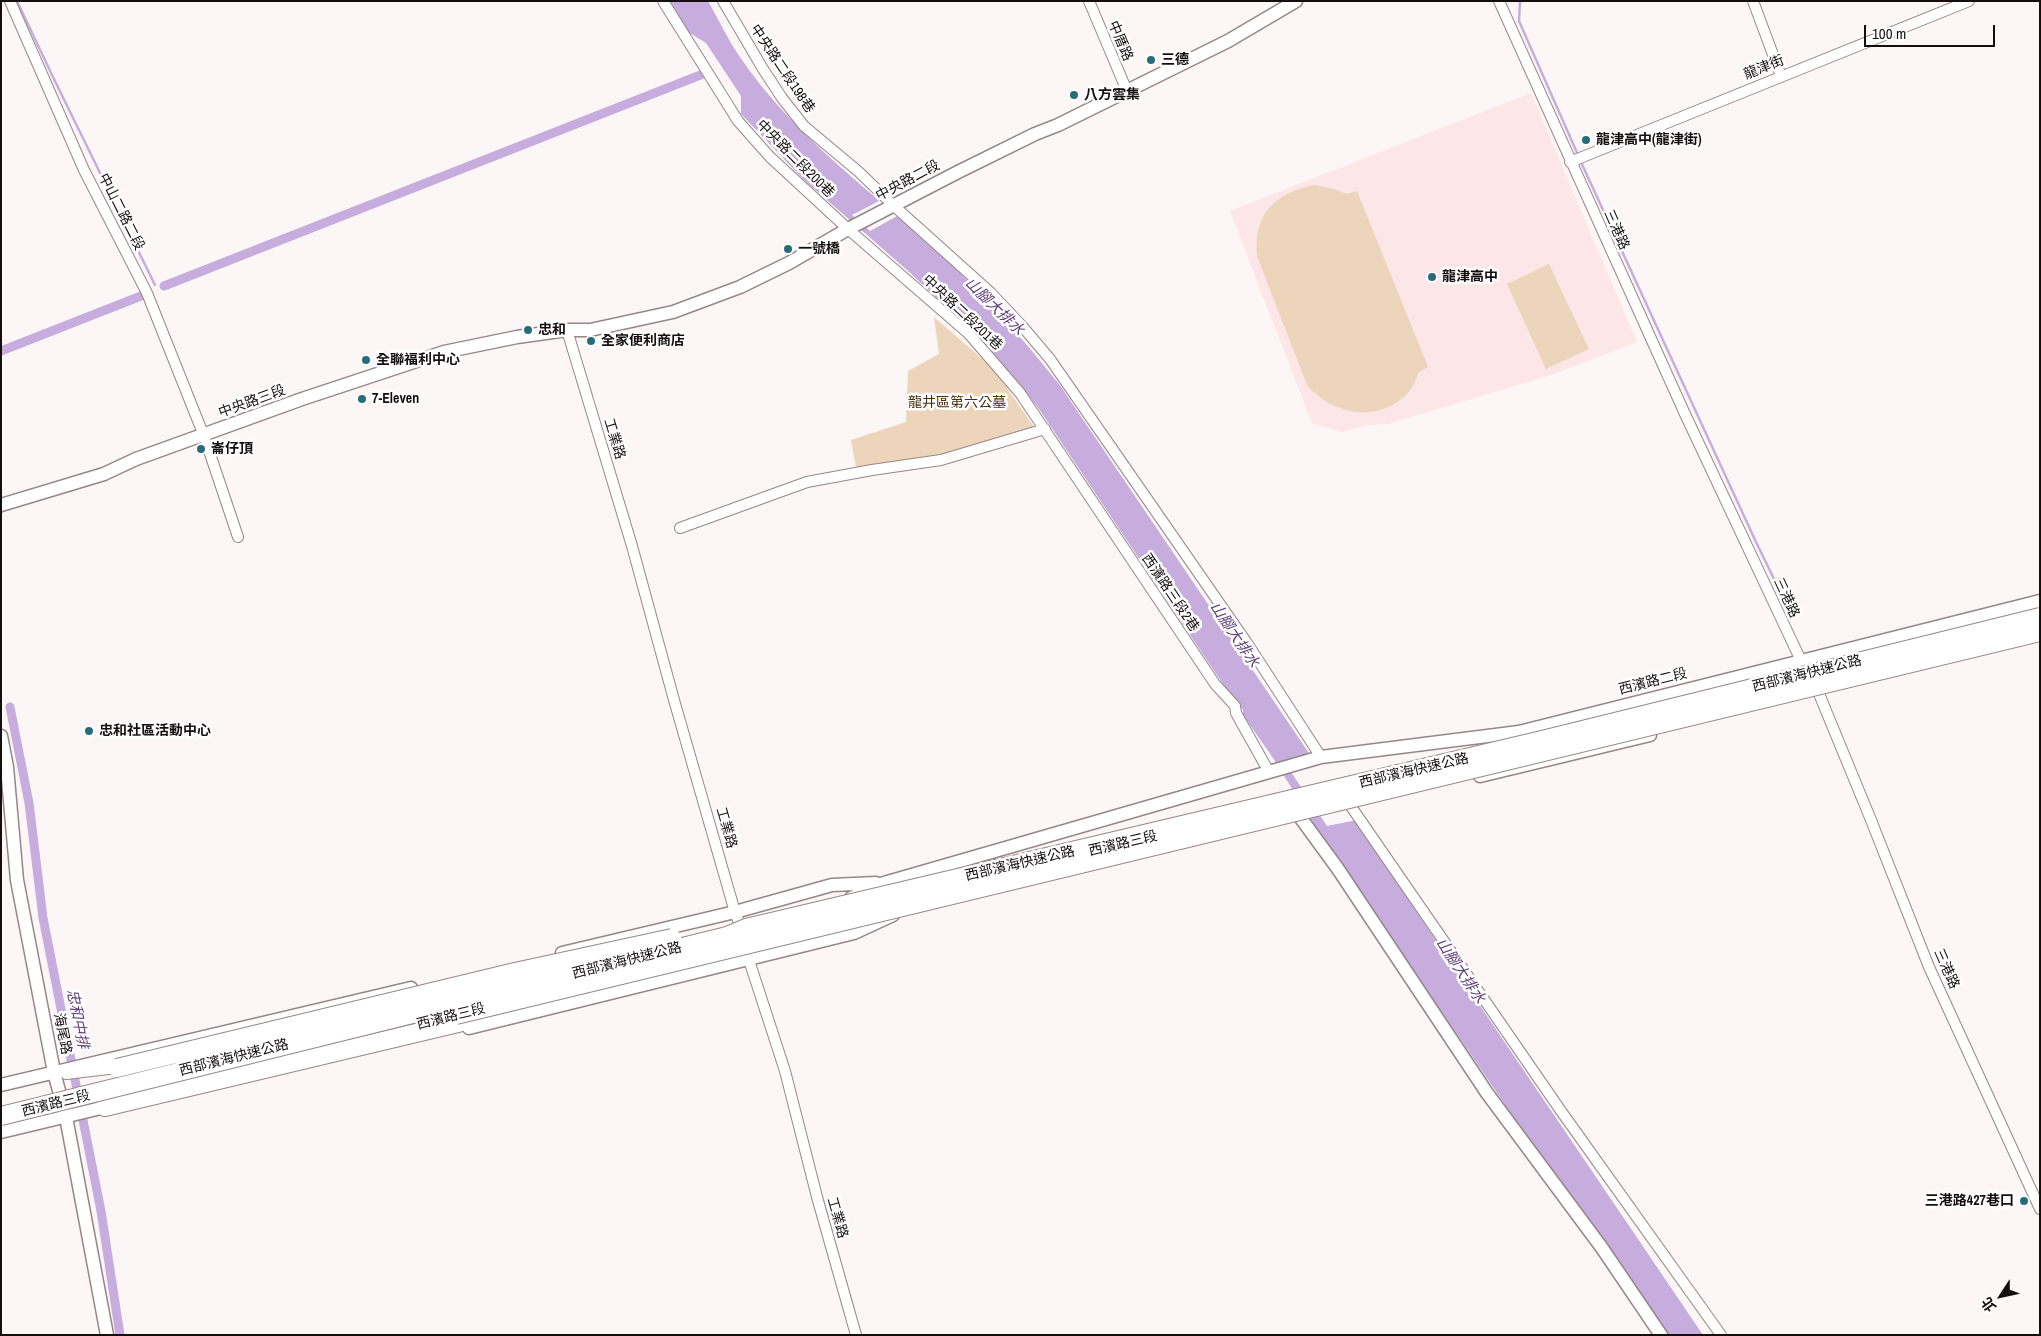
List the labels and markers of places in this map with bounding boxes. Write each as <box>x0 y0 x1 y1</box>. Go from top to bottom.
place label: 三德 <box>1161 52 1189 68</box>
marker: 三德 <box>1145 54 1157 66</box>
place label: 八方雲集 <box>1084 87 1140 103</box>
marker: 八方雲集 <box>1068 89 1080 101</box>
place label: 龍津高中(龍津街) <box>1596 132 1702 148</box>
marker: 龍津高中(龍津街) <box>1580 134 1592 146</box>
place label: 一號橋 <box>798 241 840 257</box>
marker: 一號橋 <box>782 243 794 255</box>
place label: 龍津高中 <box>1442 269 1498 285</box>
marker: 龍津高中 <box>1426 271 1438 283</box>
place label: 忠和 <box>538 322 566 338</box>
marker: 忠和 <box>522 324 534 336</box>
place label: 全家便利商店 <box>601 333 685 349</box>
marker: 全家便利商店 <box>585 335 597 347</box>
place label: 全聯福利中心 <box>376 352 460 368</box>
marker: 全聯福利中心 <box>360 354 372 366</box>
place label: 7-Eleven <box>372 391 419 407</box>
marker: 7-Eleven <box>356 393 368 405</box>
place label: 崙仔頂 <box>211 441 253 457</box>
marker: 崙仔頂 <box>195 443 207 455</box>
place label: 忠和社區活動中心 <box>99 723 211 739</box>
marker: 忠和社區活動中心 <box>83 725 95 737</box>
place label: 三港路427巷口 <box>1925 1193 2014 1209</box>
marker: 三港路427巷口 <box>2018 1195 2030 1207</box>

